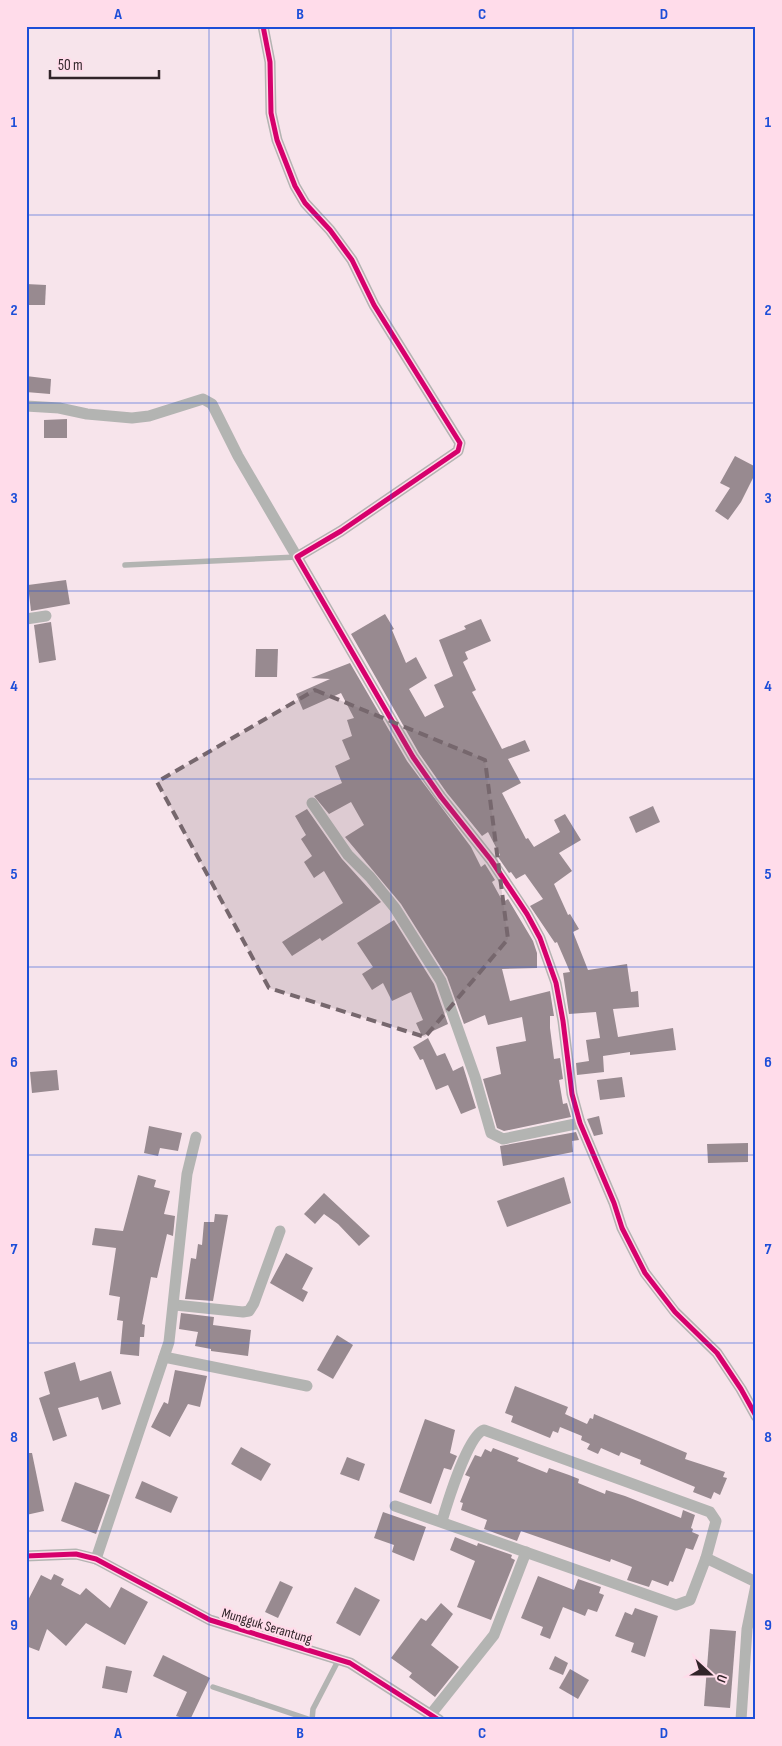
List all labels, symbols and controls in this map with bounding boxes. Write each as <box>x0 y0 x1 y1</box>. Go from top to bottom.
text: A <box>113 5 122 24</box>
text: B <box>296 5 304 24</box>
text: C <box>478 5 486 24</box>
text: D <box>660 5 668 24</box>
scale bar <box>50 48 159 80</box>
text: 50 m <box>58 56 83 75</box>
text: 1 <box>11 113 18 132</box>
text: 1 <box>765 113 772 132</box>
text: 2 <box>10 301 18 320</box>
text: 2 <box>764 301 772 320</box>
text: 3 <box>10 489 18 508</box>
text: 3 <box>764 489 772 508</box>
text: 4 <box>10 677 18 696</box>
text: 4 <box>764 677 772 696</box>
text: 5 <box>10 865 18 884</box>
text: 5 <box>764 865 772 884</box>
text: 6 <box>10 1053 18 1072</box>
text: 6 <box>764 1053 772 1072</box>
text: 7 <box>11 1240 18 1259</box>
text: 7 <box>765 1240 772 1259</box>
text: 8 <box>10 1428 18 1447</box>
text: 8 <box>764 1428 772 1447</box>
street label: Mungguk Serantung <box>220 1604 315 1648</box>
text: 9 <box>10 1616 18 1635</box>
text: 9 <box>764 1616 772 1635</box>
north arrow <box>684 1648 734 1698</box>
text: U <box>712 1672 731 1685</box>
text: A <box>113 1724 122 1743</box>
text: B <box>296 1724 304 1743</box>
text: C <box>478 1724 486 1743</box>
text: D <box>660 1724 668 1743</box>

